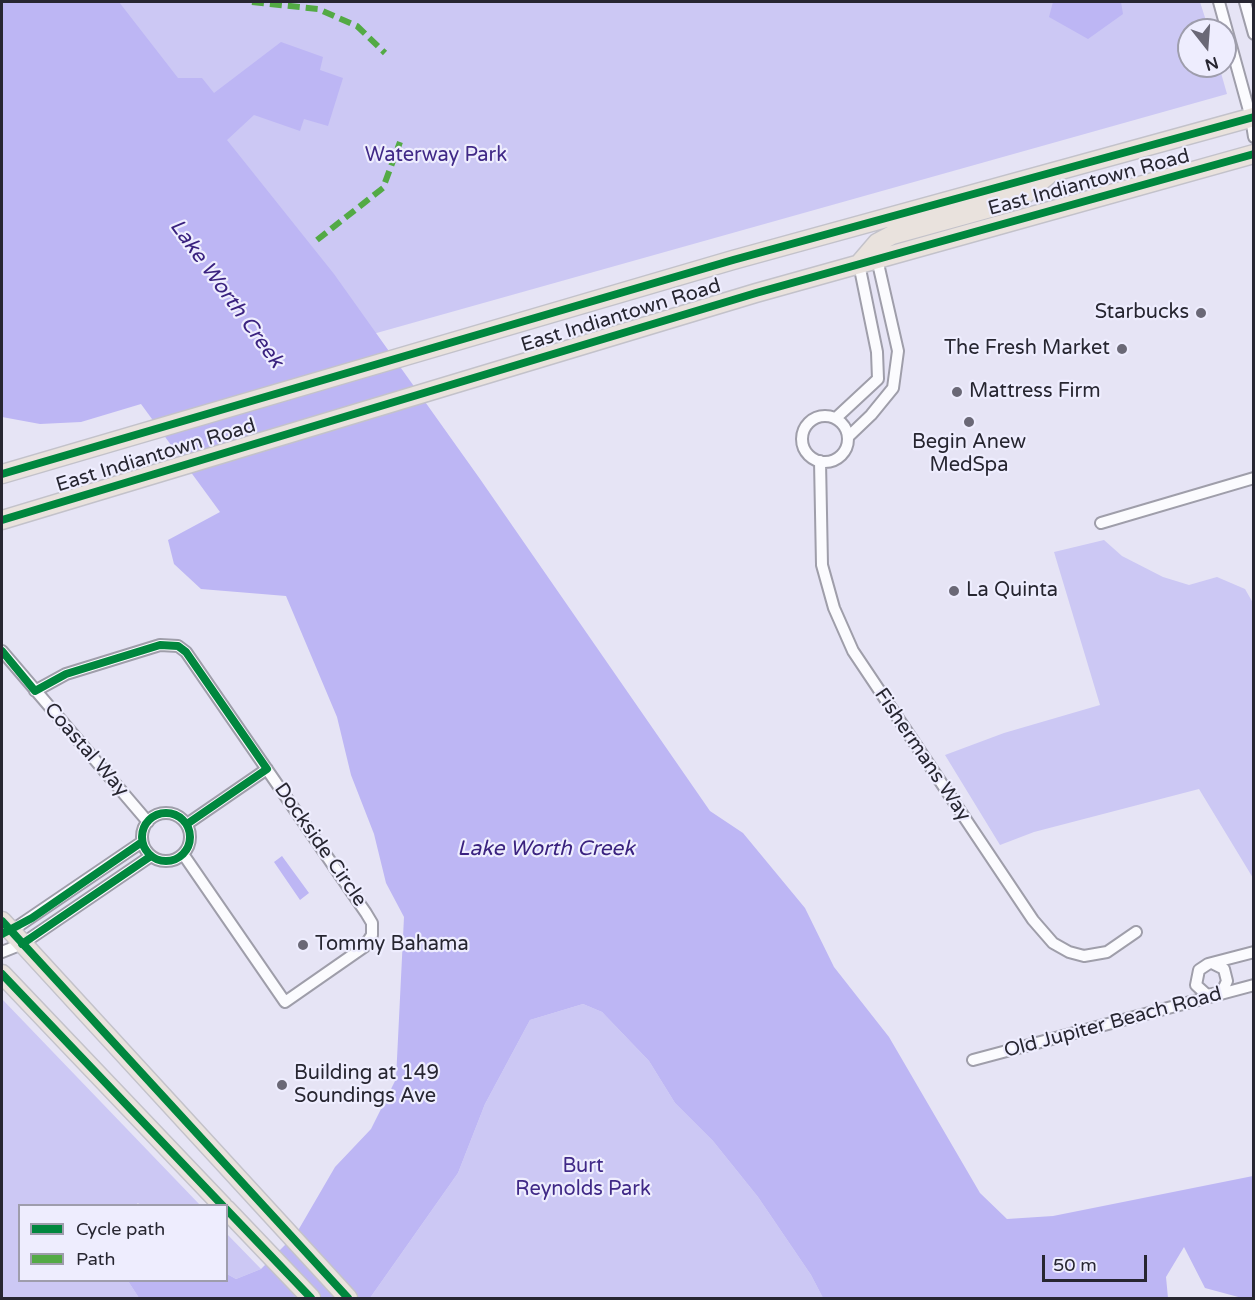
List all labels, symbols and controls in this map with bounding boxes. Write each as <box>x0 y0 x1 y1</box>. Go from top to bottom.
north arrow <box>1177 18 1237 78</box>
text: N <box>1203 52 1221 75</box>
park label: Waterway Park <box>365 144 507 168</box>
street label: East Indiantown Road <box>986 145 1192 221</box>
water label: Lake Worth Creek <box>164 215 288 373</box>
street label: East Indiantown Road <box>518 274 724 358</box>
place label: Starbucks <box>1095 301 1189 325</box>
marker: Starbucks <box>1194 306 1208 320</box>
place label: The Fresh Market <box>944 337 1110 361</box>
marker: The Fresh Market <box>1115 342 1129 356</box>
place label: Mattress Firm <box>969 380 1101 404</box>
marker: Mattress Firm <box>950 385 964 399</box>
street label: East Indiantown Road <box>53 414 259 498</box>
marker: Begin Anew MedSpa <box>962 415 976 429</box>
place label: Begin Anew MedSpa <box>912 431 1026 478</box>
place label: La Quinta <box>966 579 1058 603</box>
marker: La Quinta <box>947 584 961 598</box>
street label: Fishermans Way <box>869 684 975 826</box>
street label: Coastal Way <box>39 698 133 802</box>
street label: Dockside Circle <box>269 779 371 911</box>
water label: Lake Worth Creek <box>457 836 635 862</box>
place label: Tommy Bahama <box>315 933 469 957</box>
marker: Tommy Bahama <box>296 938 310 952</box>
street label: Old Jupiter Beach Road <box>1002 982 1224 1064</box>
place label: Building at 149 Soundings Ave <box>294 1062 439 1109</box>
marker: Building at 149 Soundings Ave <box>275 1078 289 1092</box>
park label: Burt Reynolds Park <box>515 1155 651 1202</box>
legend <box>18 1204 228 1282</box>
text: Cycle path <box>76 1218 165 1240</box>
scale bar <box>1045 1243 1150 1281</box>
text: Path <box>76 1248 115 1270</box>
text: 50 m <box>1053 1254 1097 1276</box>

